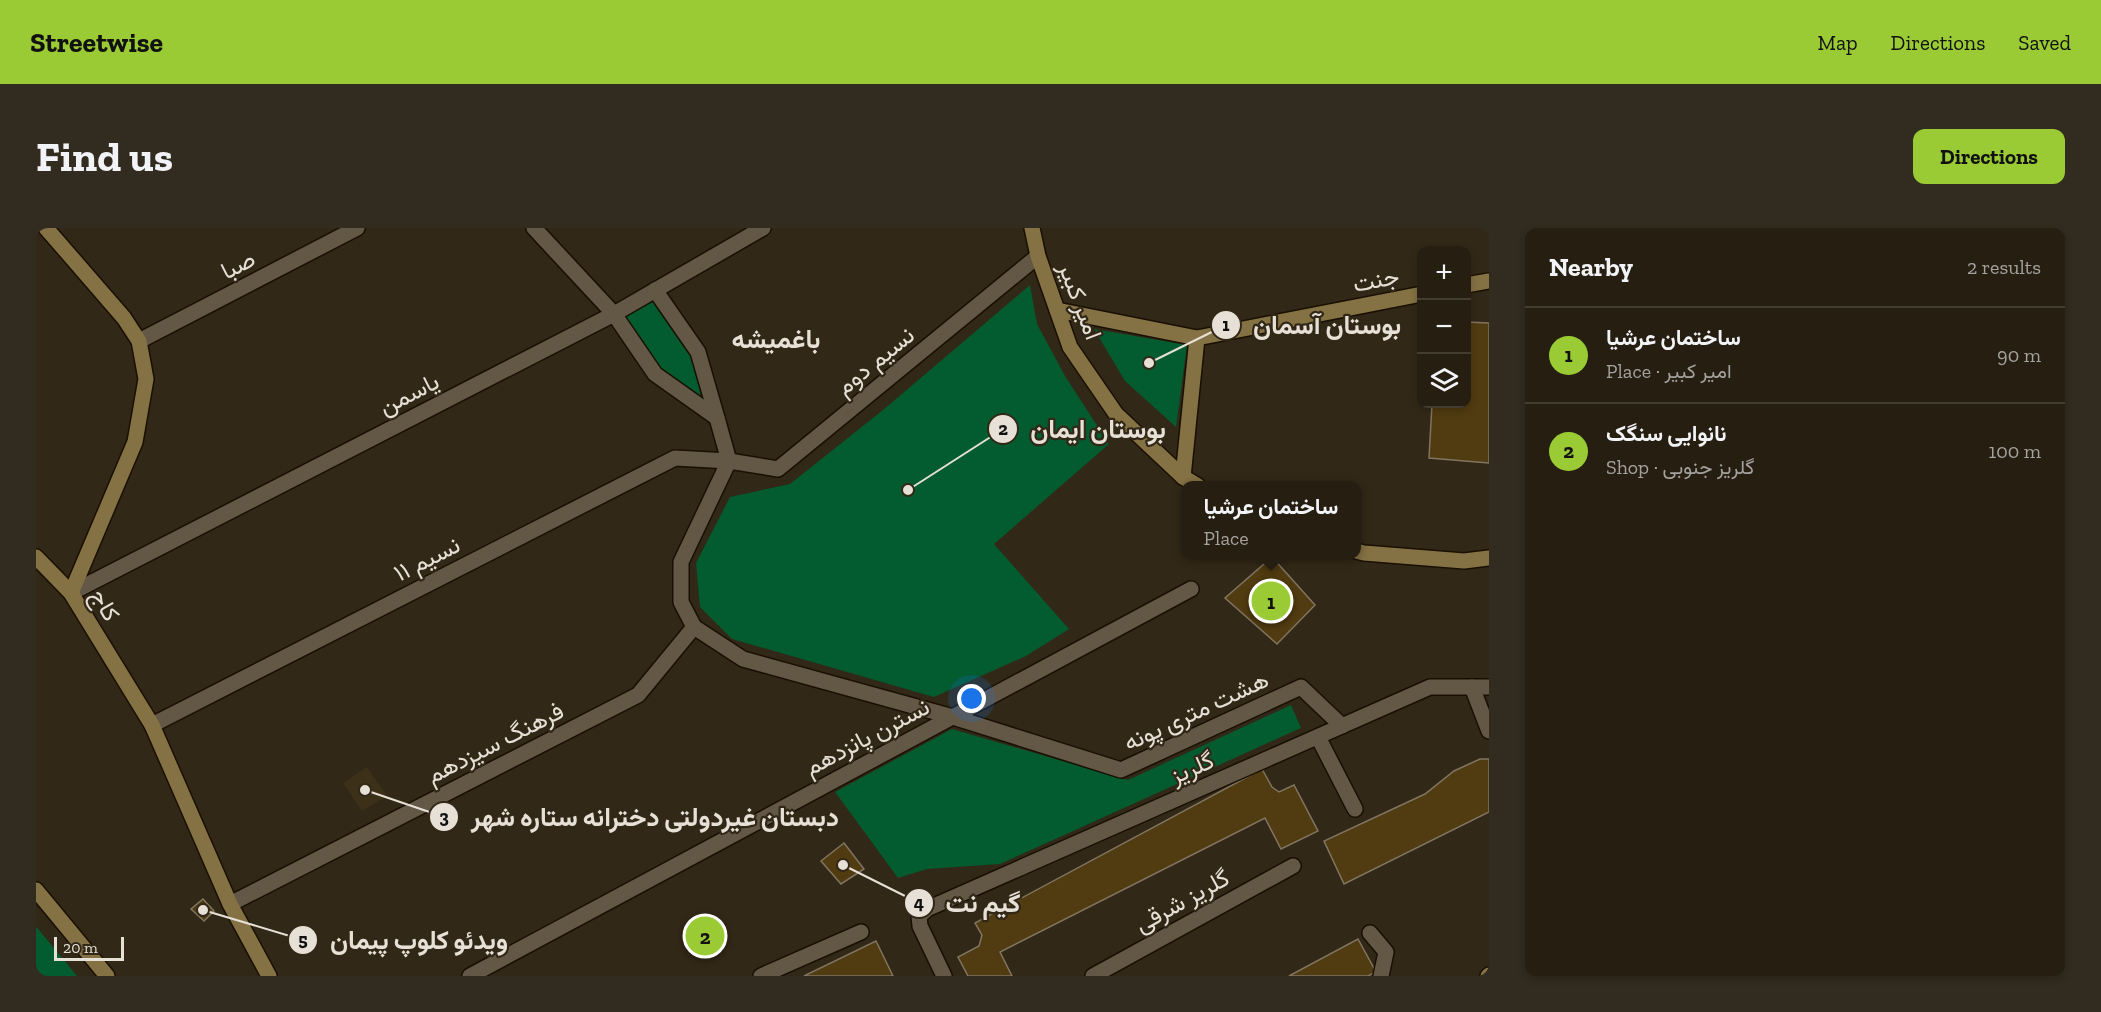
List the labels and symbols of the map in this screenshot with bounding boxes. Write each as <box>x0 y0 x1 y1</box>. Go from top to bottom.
street label: صبا <box>216 244 260 285</box>
street label: امیر کبیر <box>1051 257 1108 344</box>
street label: جنت <box>1350 261 1401 298</box>
callout: بوستان آسمان <box>1211 303 1413 347</box>
text: بوستان آسمان <box>1253 309 1401 341</box>
text: 1 <box>1222 314 1230 336</box>
street label: نسیم دوم <box>829 320 921 403</box>
district label: باغمیشه <box>732 323 821 355</box>
street label: یاسمن <box>374 366 444 421</box>
callout: بوستان ایمان <box>988 407 1178 451</box>
text: بوستان ایمان <box>1030 413 1166 445</box>
text: 2 <box>998 418 1008 440</box>
street label: نسیم ۱۱ <box>389 530 466 589</box>
pin: 1 <box>1252 578 1290 623</box>
street label: کاج <box>83 583 126 627</box>
street label: هشت متری پونه <box>1119 664 1274 759</box>
your location <box>957 684 986 713</box>
street label: نسترن پانزدهم <box>799 692 935 783</box>
street label: فرهنگ سیزدهم <box>421 695 569 791</box>
street label: گلریز <box>1164 745 1219 791</box>
callout: دبستان غیردولتی دخترانه ستاره شهر <box>429 795 851 839</box>
text: دبستان غیردولتی دخترانه ستاره شهر <box>470 801 839 833</box>
text: 3 <box>439 806 449 828</box>
street label: گلریز شرقی <box>1129 863 1235 939</box>
callout: گیم نت <box>904 881 1033 925</box>
text: گیم نت <box>946 887 1021 920</box>
text: 4 <box>914 892 924 914</box>
pin: 2 <box>686 914 724 958</box>
callout: ویدئو کلوپ پیمان <box>288 918 520 962</box>
text: ویدئو کلوپ پیمان <box>330 924 508 958</box>
text: 5 <box>298 929 308 951</box>
scale bar <box>54 934 124 962</box>

